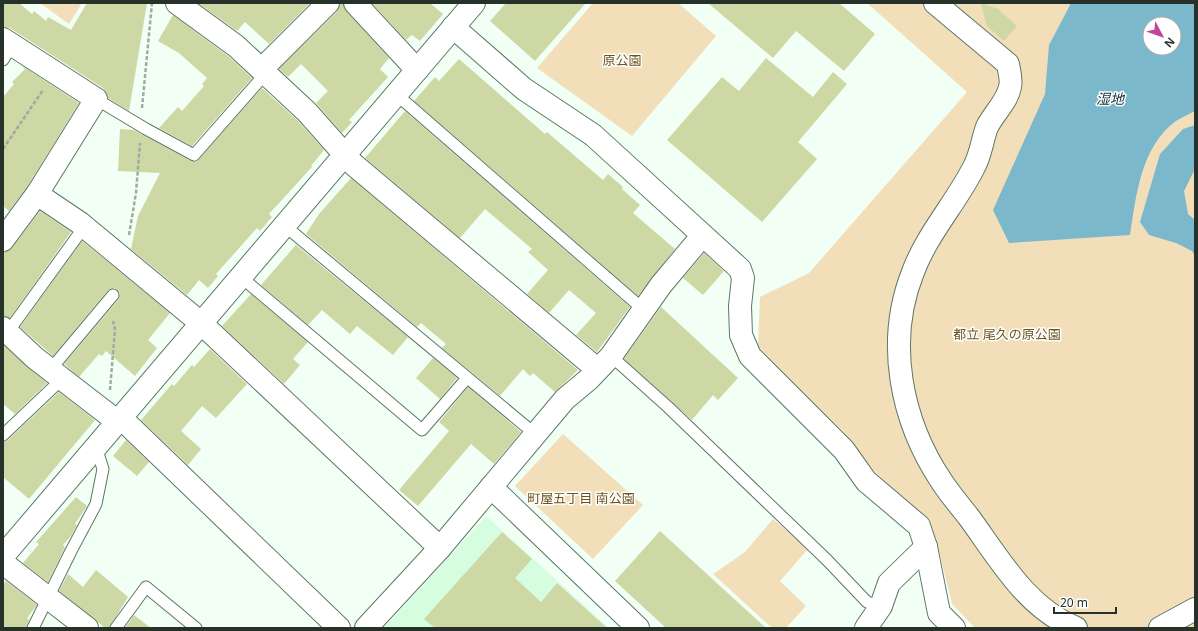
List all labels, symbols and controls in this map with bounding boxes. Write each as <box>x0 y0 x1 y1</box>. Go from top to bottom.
north arrow <box>1142 16 1182 56</box>
text: N <box>1161 35 1179 51</box>
park label: 原公園 <box>602 51 642 69</box>
water label: 湿地 <box>1096 89 1126 108</box>
park label: 都立 尾久の原公園 <box>953 325 1061 343</box>
park label: 町屋五丁目 南公園 <box>527 489 635 507</box>
scale bar <box>1054 589 1116 615</box>
text: 20 m <box>1060 594 1088 611</box>

